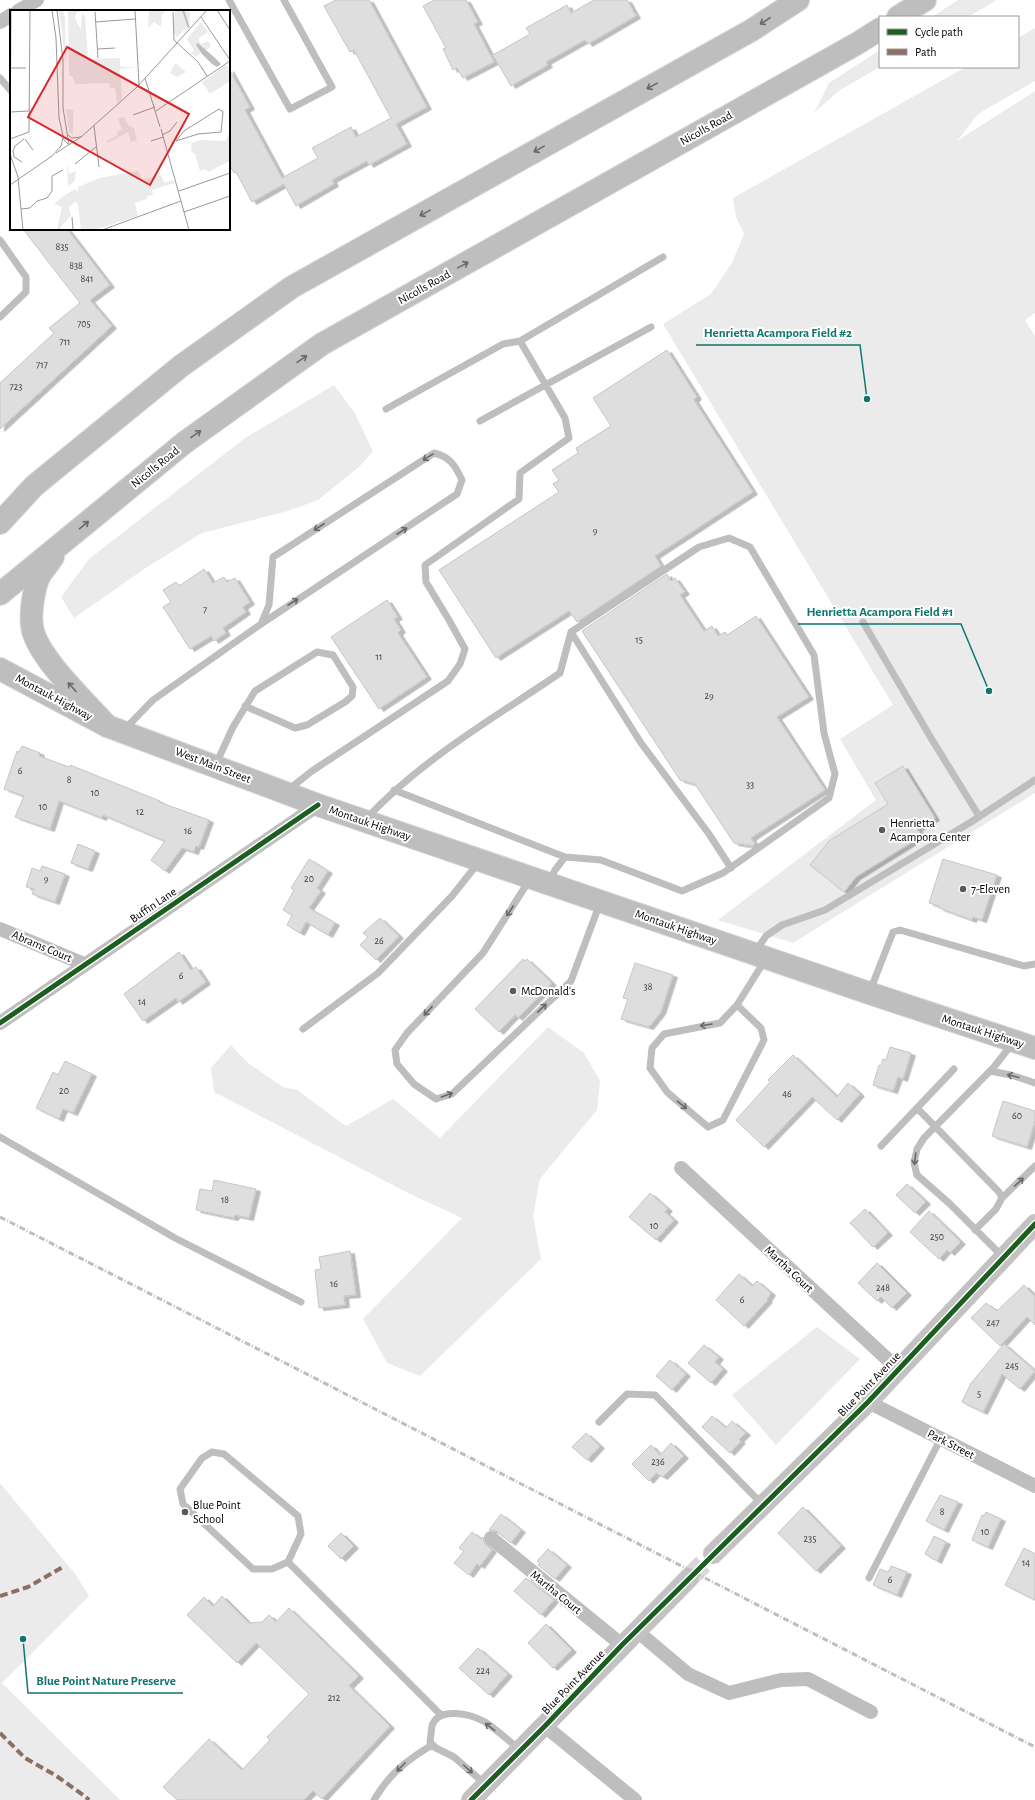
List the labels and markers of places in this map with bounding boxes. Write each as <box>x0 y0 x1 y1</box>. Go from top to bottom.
callout: Henrietta Acampora Field #2 <box>696 320 860 345</box>
callout: Henrietta Acampora Field #1 <box>798 599 961 624</box>
place label: Henrietta Acampora Center <box>890 817 970 843</box>
marker: Henrietta Acampora Center <box>877 825 887 835</box>
place label: 7-Eleven <box>971 883 1010 895</box>
marker: 7-Eleven <box>958 884 968 894</box>
place label: McDonald's <box>521 985 575 997</box>
marker: McDonald's <box>508 986 518 996</box>
place label: Blue Point School <box>193 1499 241 1525</box>
marker: Blue Point School <box>180 1507 190 1517</box>
callout: Blue Point Nature Preserve <box>28 1668 183 1693</box>

